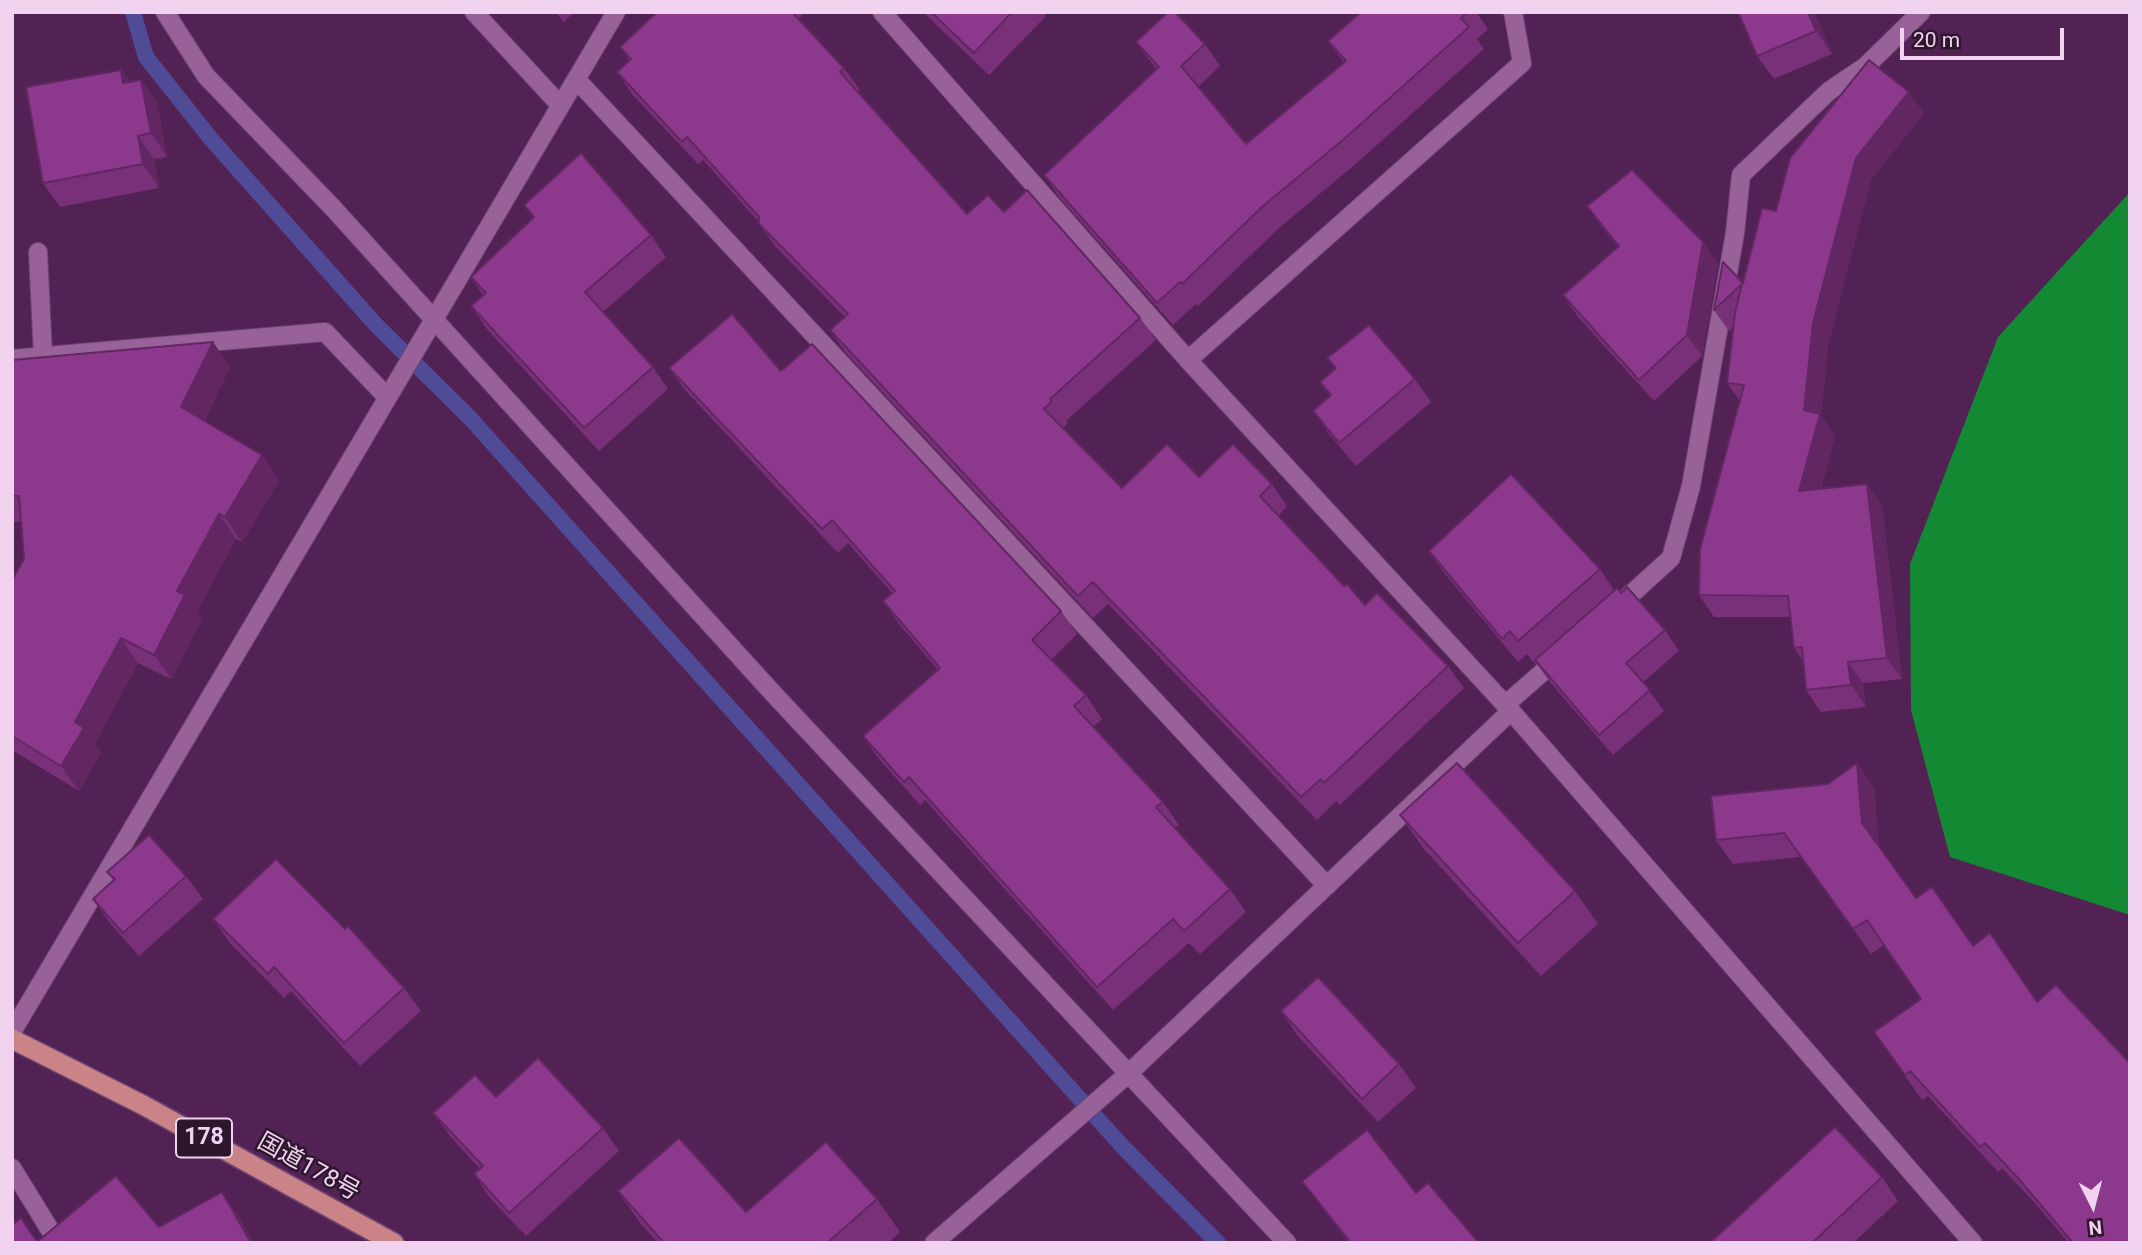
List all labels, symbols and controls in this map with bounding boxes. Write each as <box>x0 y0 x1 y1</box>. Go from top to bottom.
scale bar <box>1904 14 2068 58</box>
text: 20 m <box>1913 28 1960 52</box>
road number: 178 <box>176 1119 232 1158</box>
street label: 国道178号 <box>252 1128 364 1208</box>
north arrow <box>2058 1171 2128 1241</box>
text: N <box>2087 1215 2103 1240</box>

